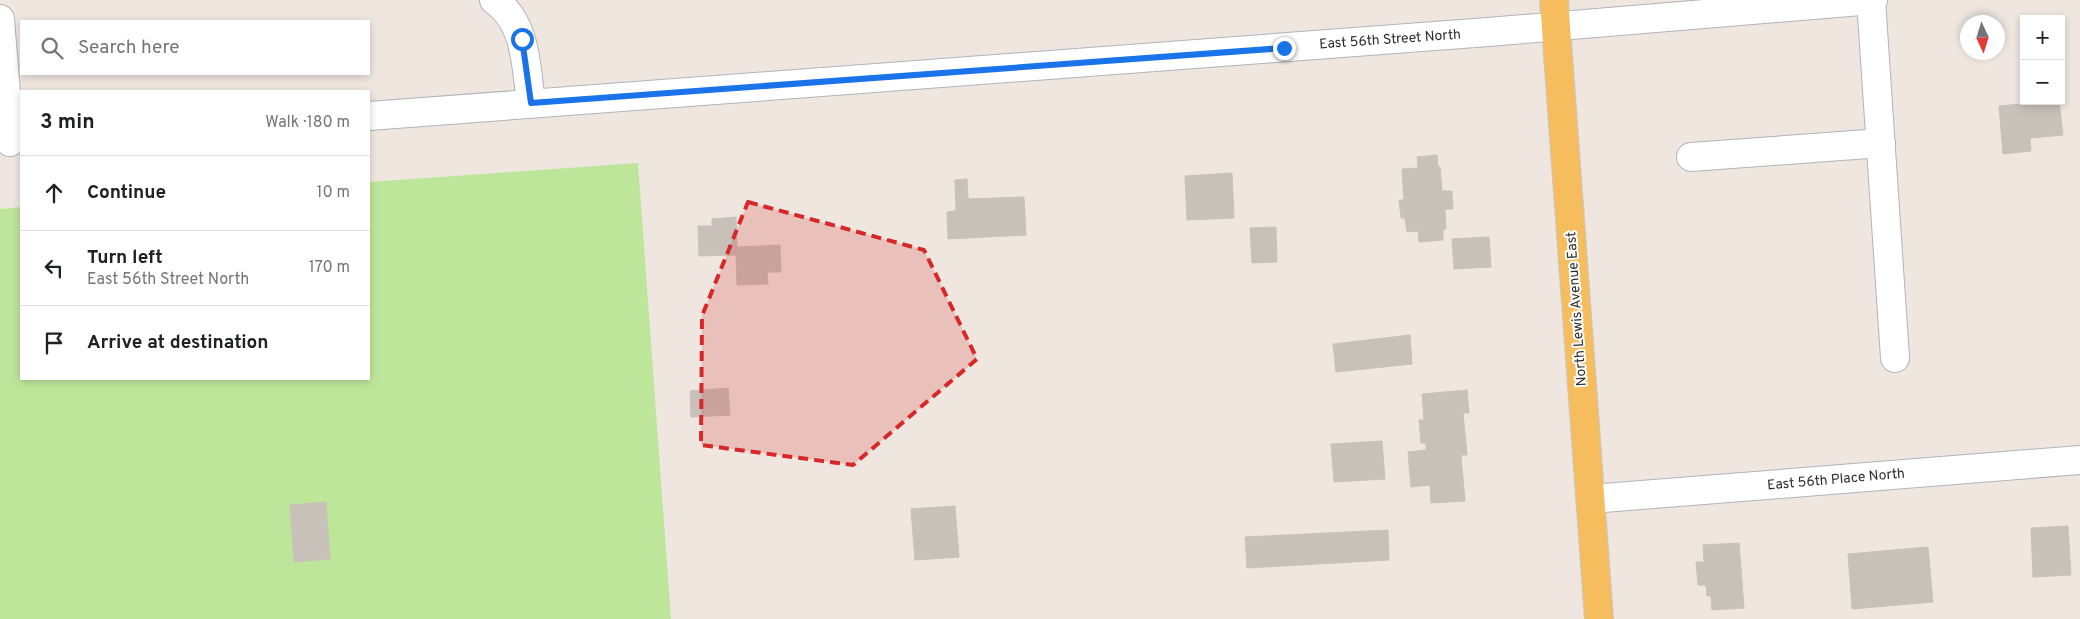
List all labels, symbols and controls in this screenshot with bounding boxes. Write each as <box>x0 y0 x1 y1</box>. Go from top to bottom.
north arrow <box>1960 15 2005 60</box>
map controls <box>2020 15 2065 105</box>
button: + <box>2020 15 2065 60</box>
search box <box>20 20 370 75</box>
street label: East 56th Street North <box>1319 27 1461 53</box>
route start <box>511 28 534 51</box>
icon: search <box>38 34 66 62</box>
text: Search here <box>78 36 180 60</box>
route end <box>1273 37 1296 60</box>
button: − <box>2020 60 2065 105</box>
text: 3 min <box>40 109 95 136</box>
text: Walk · 180 m <box>265 113 350 133</box>
icon: ahead <box>40 179 68 207</box>
text: Continue <box>87 181 166 205</box>
text: 10 m <box>316 183 350 203</box>
street label: North Lewis Avenue East <box>1563 231 1591 387</box>
text: Turn left <box>87 246 163 270</box>
icon: left <box>40 254 68 282</box>
text: 170 m <box>309 258 350 278</box>
text: East 56th Street North <box>87 270 249 290</box>
icon: arrive <box>40 329 68 357</box>
text: Arrive at destination <box>87 331 268 355</box>
street label: East 56th Place North <box>1766 466 1906 494</box>

